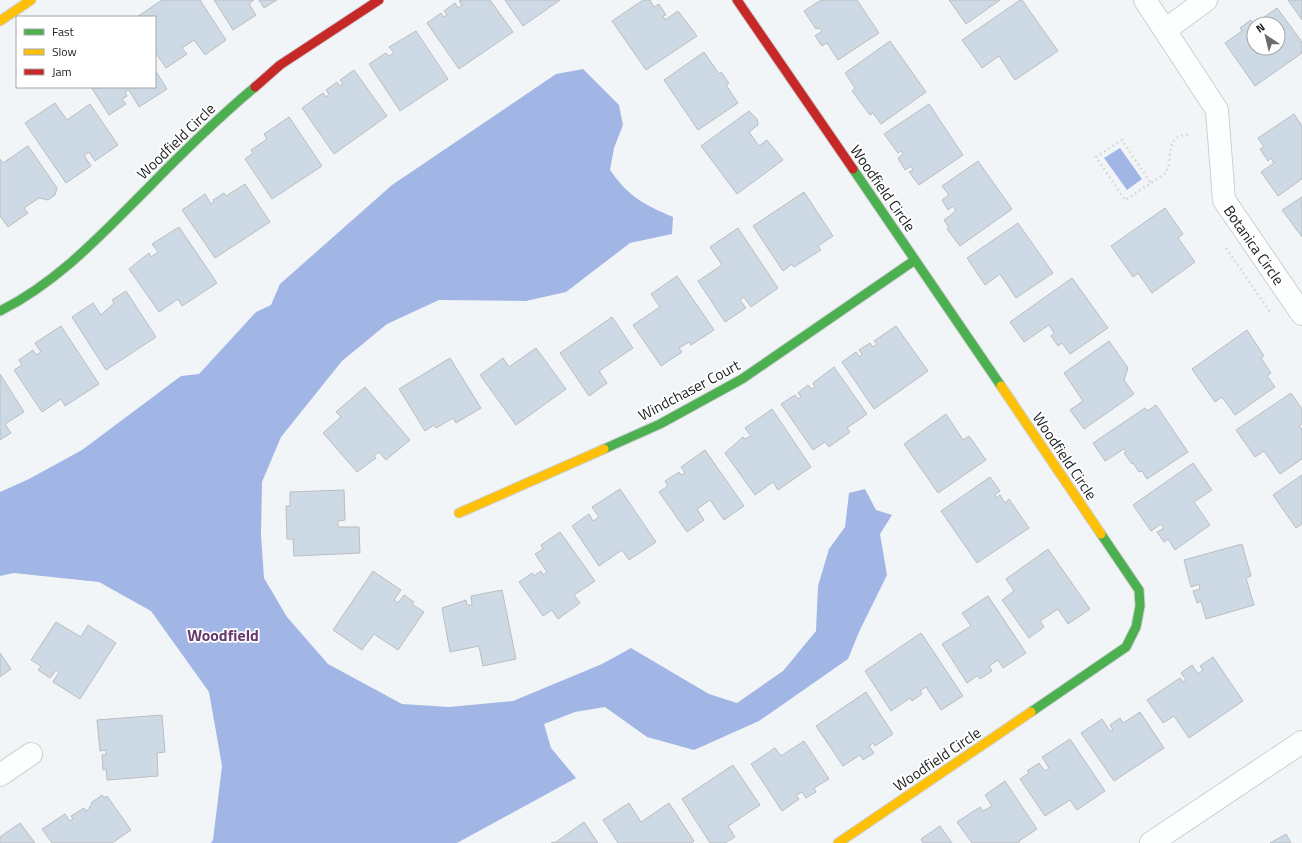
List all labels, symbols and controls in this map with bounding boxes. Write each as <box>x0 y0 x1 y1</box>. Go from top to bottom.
legend <box>16 16 156 88</box>
north arrow <box>1246 16 1286 56</box>
text: N <box>1253 19 1268 37</box>
text: Fast <box>52 22 75 41</box>
text: Slow <box>52 42 77 61</box>
text: Jam <box>52 62 72 81</box>
street label: Woodfield Circle <box>132 98 220 184</box>
street label: Woodfield Circle <box>845 140 921 236</box>
street label: Botanica Circle <box>1218 200 1290 290</box>
street label: Windchaser Court <box>634 353 745 426</box>
street label: Woodfield Circle <box>1027 408 1103 504</box>
district label: Woodfield <box>187 623 259 647</box>
street label: Woodfield Circle <box>889 721 985 797</box>

